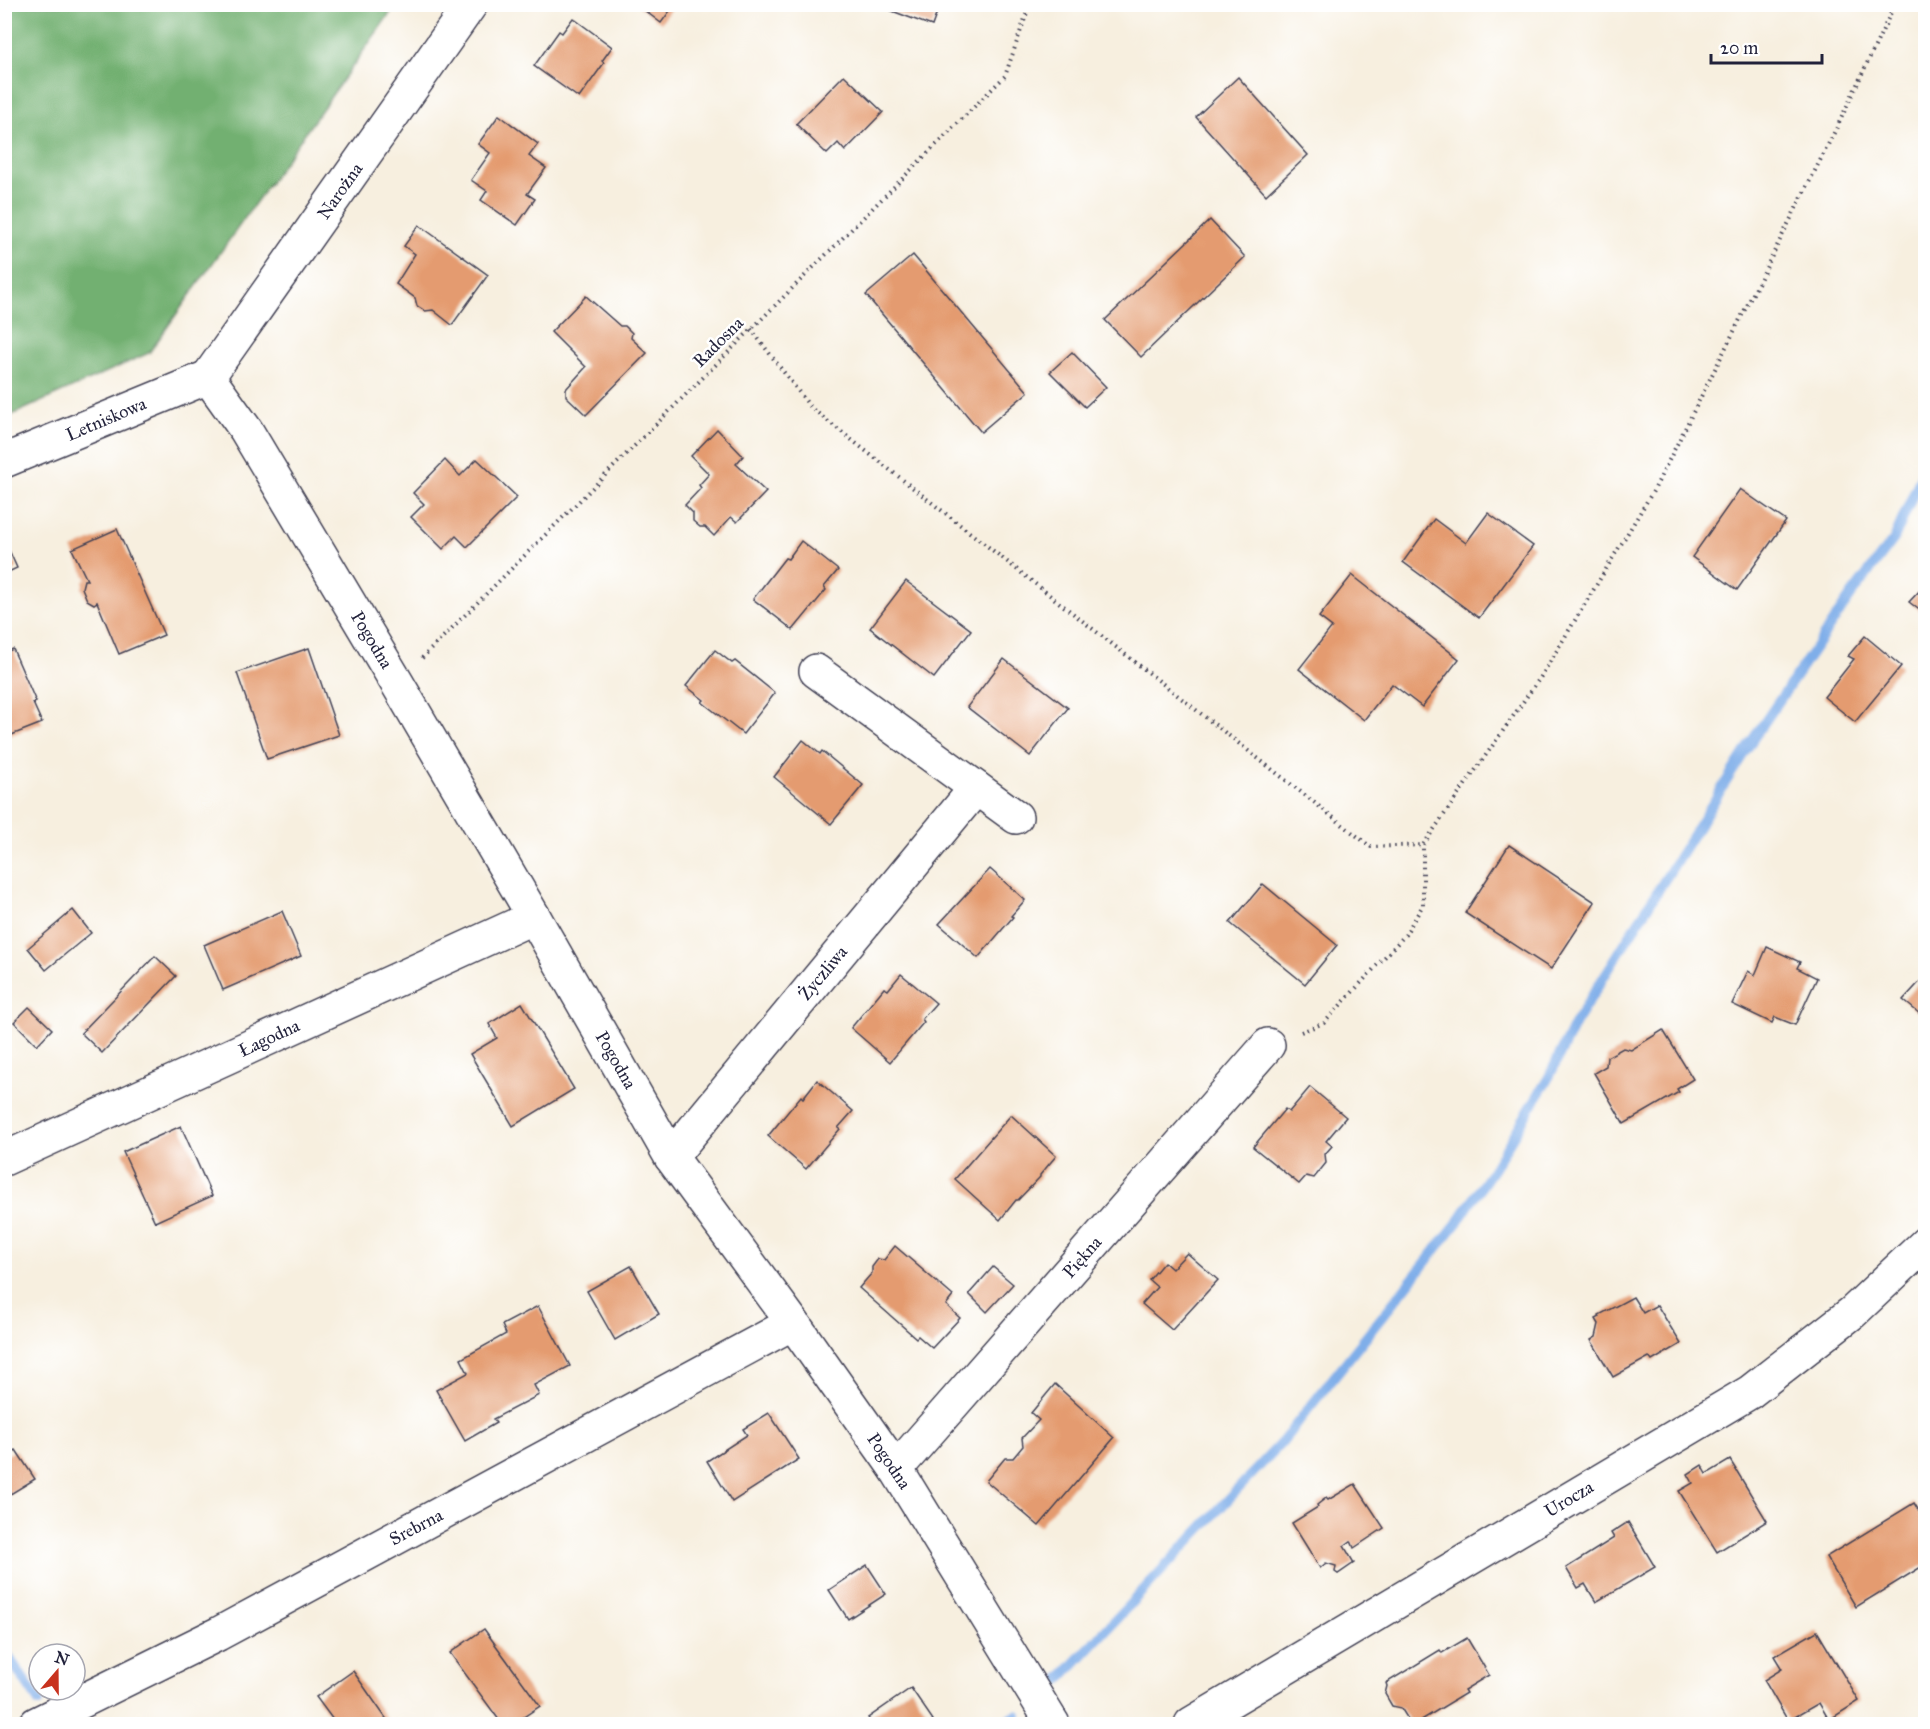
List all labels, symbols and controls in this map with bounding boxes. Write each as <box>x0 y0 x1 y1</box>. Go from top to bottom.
scale bar <box>1711 27 1822 65</box>
text: 20 m <box>1720 37 1758 59</box>
street label: Narożna <box>313 158 368 224</box>
street label: Radosna <box>688 312 748 372</box>
street label: Letniskowa <box>63 392 150 446</box>
street label: Pogodna <box>345 607 398 674</box>
street label: Życzliwa <box>793 940 852 1005</box>
street label: Łagodna <box>235 1014 304 1063</box>
street label: Pogodna <box>590 1027 641 1094</box>
street label: Piękna <box>1058 1231 1106 1282</box>
street label: Pogodna <box>861 1429 916 1494</box>
street label: Urocza <box>1541 1476 1598 1522</box>
street label: Srebrna <box>386 1504 447 1550</box>
north arrow <box>27 1642 87 1702</box>
text: N <box>52 1647 72 1670</box>

